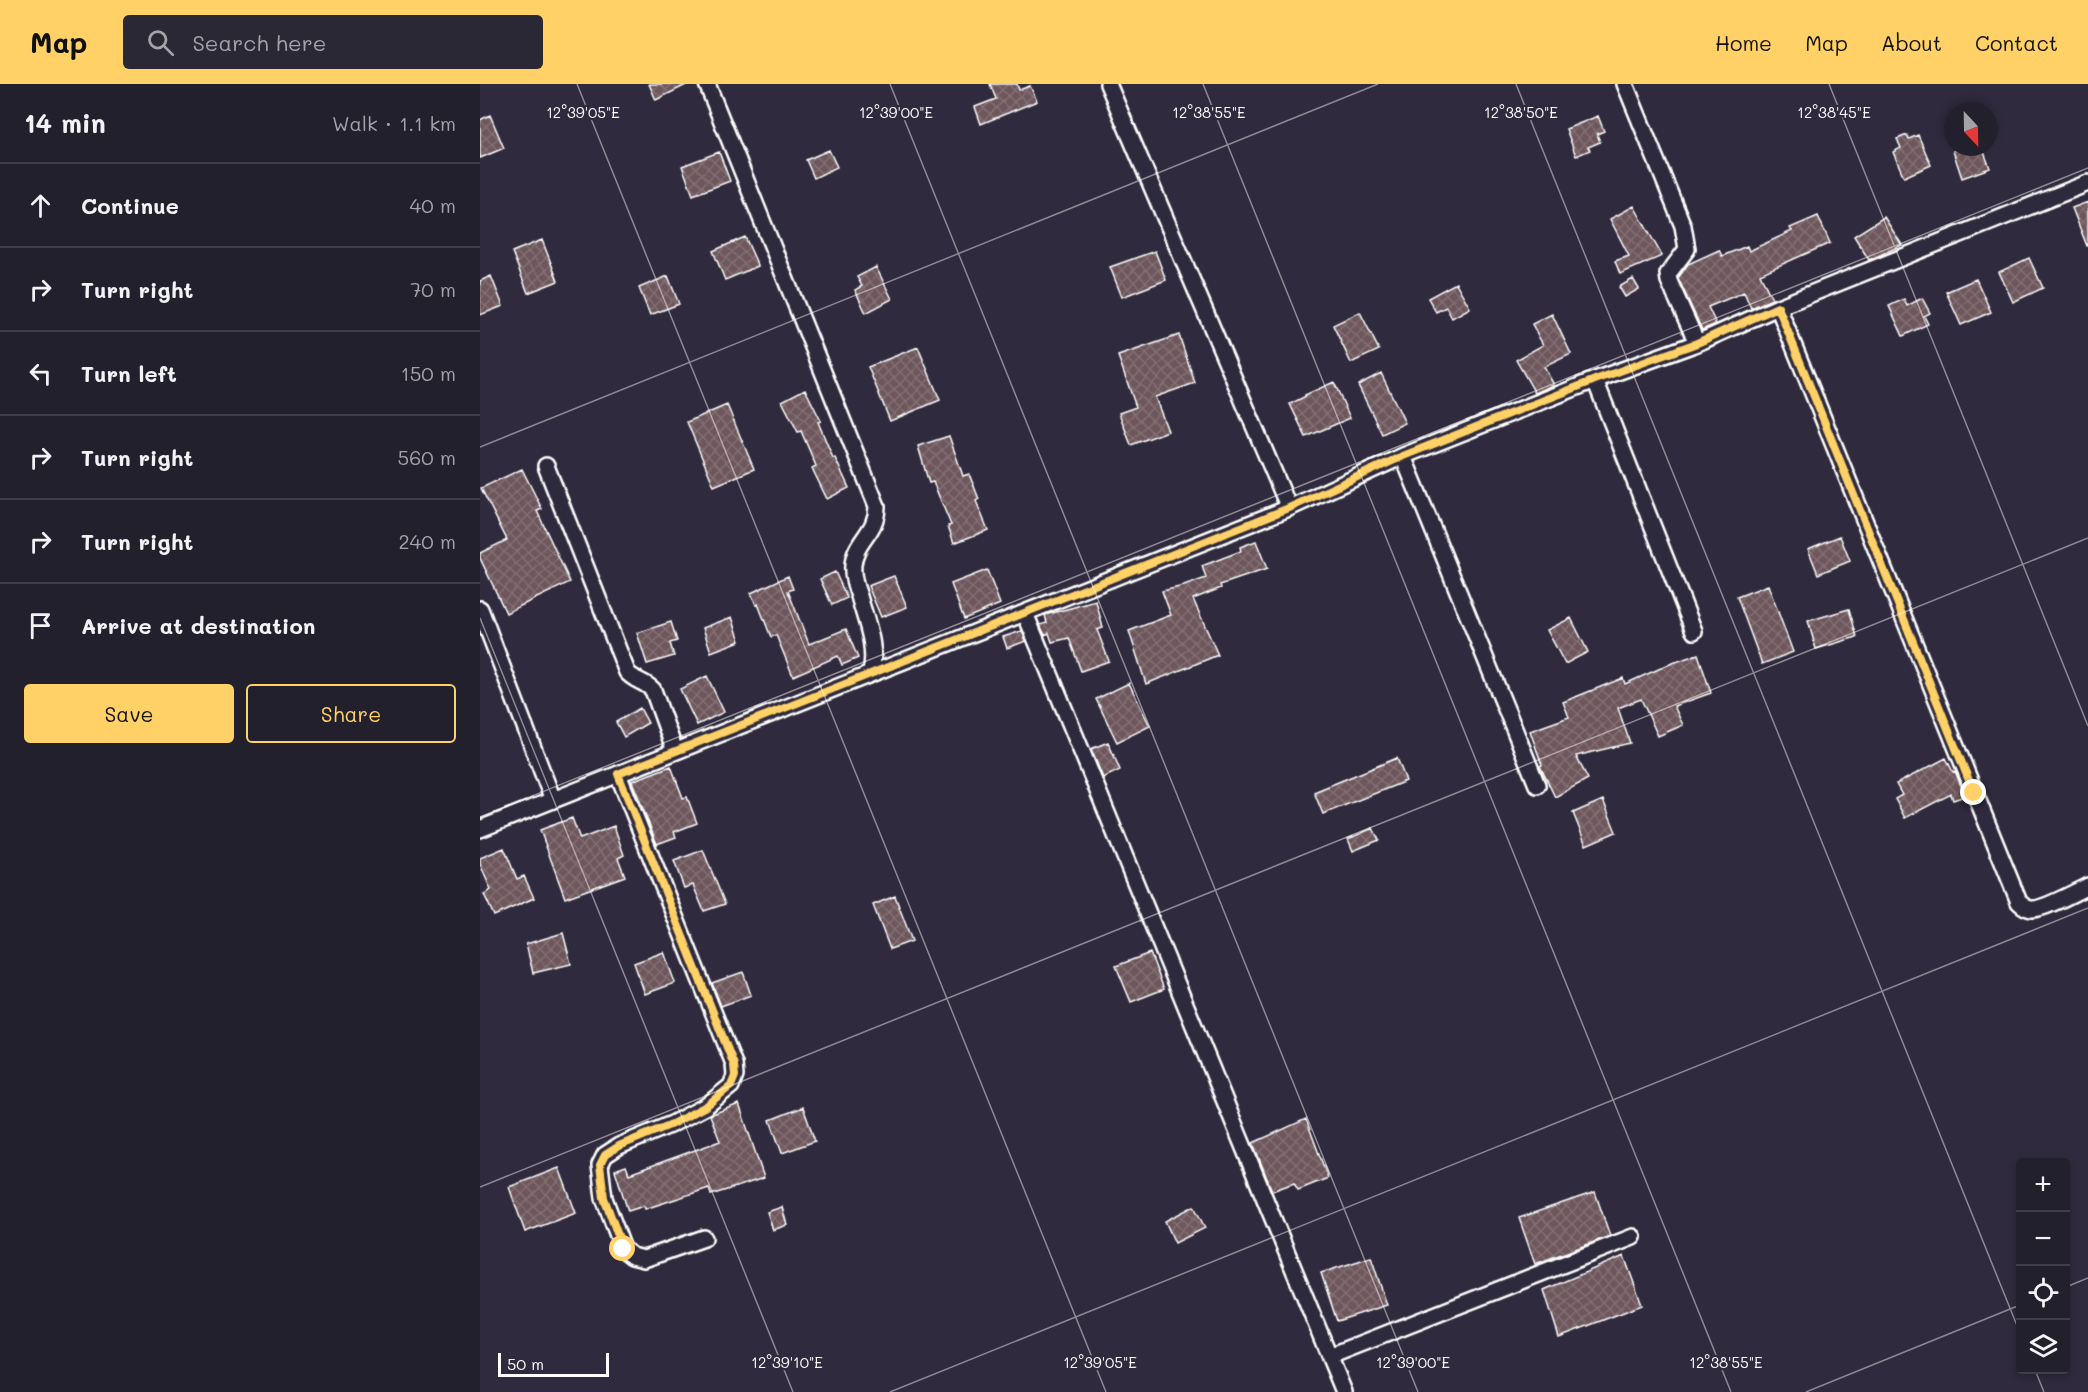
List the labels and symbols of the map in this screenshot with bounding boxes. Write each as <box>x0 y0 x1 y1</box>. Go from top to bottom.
text: 12°39'05"E <box>546 102 620 122</box>
text: 12°39'00"E <box>859 102 934 122</box>
text: 12°38'55"E <box>1172 102 1246 122</box>
text: 12°38'50"E <box>1484 102 1558 122</box>
text: 12°38'45"E <box>1797 102 1871 122</box>
north arrow <box>1944 102 1998 156</box>
route end <box>1960 779 1986 805</box>
route start <box>609 1235 635 1261</box>
scale bar <box>498 1350 609 1378</box>
text: 12°39'10"E <box>751 1352 823 1372</box>
text: 12°39'05"E <box>1063 1352 1137 1372</box>
text: 12°39'00"E <box>1376 1352 1451 1372</box>
text: 12°38'55"E <box>1689 1352 1763 1372</box>

